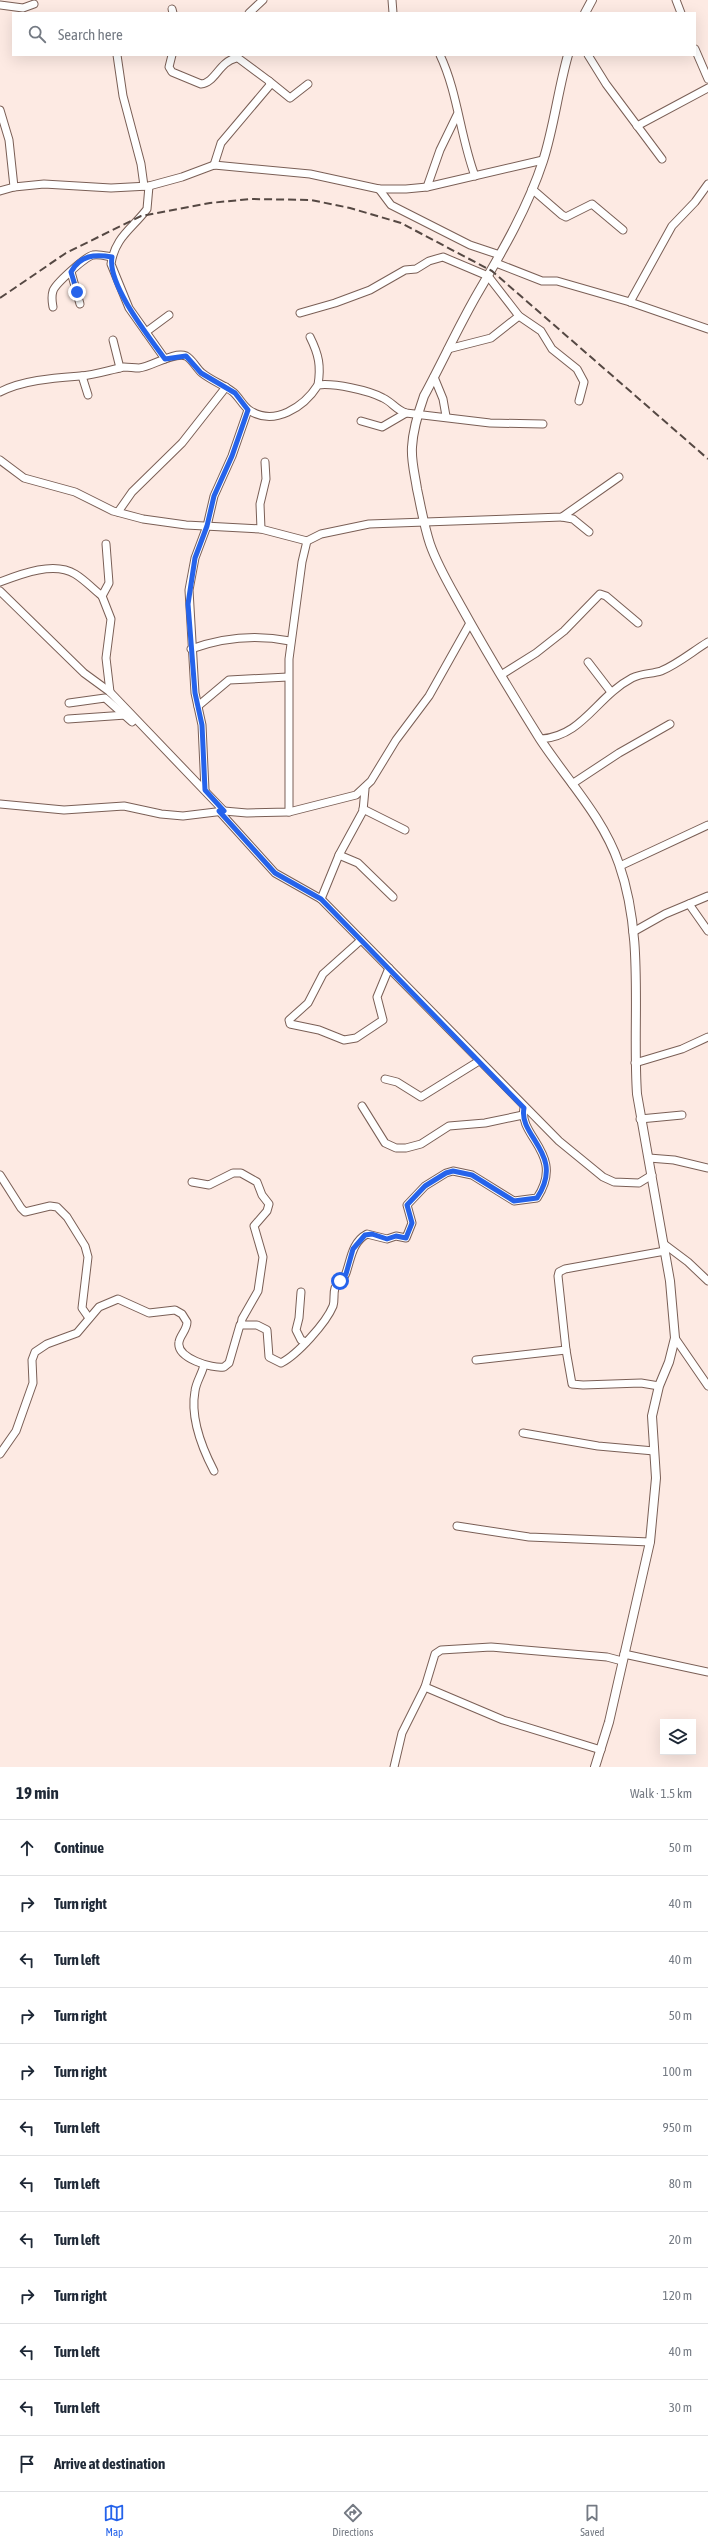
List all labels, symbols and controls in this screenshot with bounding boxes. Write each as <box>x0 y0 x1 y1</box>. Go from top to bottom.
search box <box>12 12 696 56</box>
icon: search <box>26 23 48 45</box>
text: Search here <box>58 26 123 43</box>
route end <box>68 283 86 301</box>
route start <box>331 1272 349 1290</box>
map controls <box>660 1719 696 1755</box>
button: layers <box>660 1719 696 1755</box>
text: 19 min <box>16 1783 59 1803</box>
text: Walk · 1.5 km <box>630 1786 692 1801</box>
icon: ahead <box>16 1837 38 1859</box>
text: Continue <box>54 1839 104 1856</box>
text: 50 m <box>669 1840 692 1855</box>
icon: right <box>16 1893 38 1915</box>
text: Turn right <box>54 1895 107 1912</box>
text: 40 m <box>669 1896 692 1911</box>
icon: left <box>16 1949 38 1971</box>
text: Turn left <box>54 1951 100 1968</box>
text: 40 m <box>669 1952 692 1967</box>
icon: right <box>16 2005 38 2027</box>
text: Turn right <box>54 2007 107 2024</box>
text: 50 m <box>669 2008 692 2023</box>
icon: right <box>16 2061 38 2083</box>
text: Turn right <box>54 2063 107 2080</box>
text: 100 m <box>663 2064 692 2079</box>
icon: left <box>16 2117 38 2139</box>
text: Turn left <box>54 2119 100 2136</box>
text: 950 m <box>663 2120 692 2135</box>
icon: left <box>16 2173 38 2195</box>
text: Turn left <box>54 2175 100 2192</box>
text: 80 m <box>669 2176 692 2191</box>
icon: left <box>16 2229 38 2251</box>
text: Turn left <box>54 2231 100 2248</box>
text: 20 m <box>669 2232 692 2247</box>
icon: right <box>16 2285 38 2307</box>
text: Turn right <box>54 2287 107 2304</box>
text: 120 m <box>663 2288 692 2303</box>
icon: left <box>16 2341 38 2363</box>
text: Turn left <box>54 2343 100 2360</box>
text: 40 m <box>669 2344 692 2359</box>
icon: left <box>16 2397 38 2419</box>
text: Turn left <box>54 2399 100 2416</box>
text: 30 m <box>669 2400 692 2415</box>
icon: arrive <box>16 2453 38 2475</box>
text: Arrive at destination <box>54 2455 165 2472</box>
tab: Map <box>103 2502 125 2538</box>
tab: Directions <box>332 2502 373 2538</box>
tab: Saved <box>580 2502 605 2538</box>

